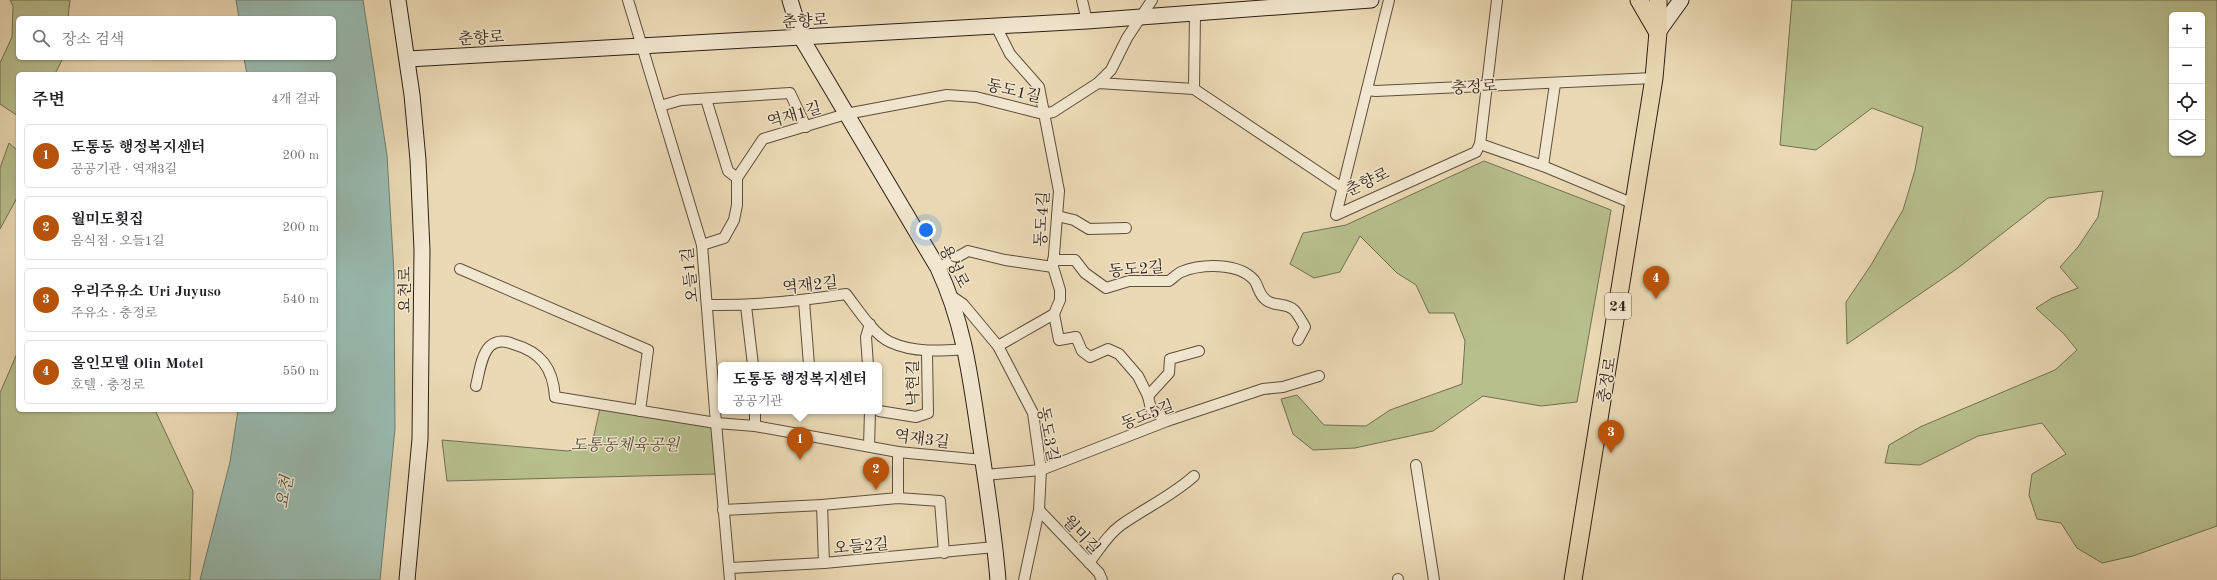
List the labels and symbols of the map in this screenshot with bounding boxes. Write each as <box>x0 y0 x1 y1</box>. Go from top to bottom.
street label: 춘향로 <box>781 11 829 31</box>
street label: 춘향로 <box>457 28 505 48</box>
street label: 동도1길 <box>985 77 1043 106</box>
street label: 충정로 <box>1450 77 1498 97</box>
street label: 역재1길 <box>765 100 824 131</box>
street label: 춘향로 <box>1343 164 1393 200</box>
street label: 동도4길 <box>1033 191 1052 247</box>
your location <box>916 220 936 240</box>
street label: 용성로 <box>936 242 972 292</box>
street label: 오들1길 <box>679 246 702 303</box>
street label: 동도2길 <box>1108 259 1165 280</box>
street label: 요천로 <box>397 266 414 313</box>
pin: 4 <box>1643 266 1669 299</box>
street label: 역재2길 <box>782 274 839 297</box>
road number: 24 <box>1605 293 1631 319</box>
street label: 충정로 <box>1594 355 1620 404</box>
street label: 낙현길 <box>905 360 922 406</box>
street label: 동도5길 <box>1119 397 1177 433</box>
street label: 동도3길 <box>1034 405 1061 463</box>
pin: 3 <box>1598 420 1624 453</box>
pin: 1 <box>787 427 813 460</box>
street label: 역재3길 <box>893 428 950 451</box>
park label: 도통동체육공원 <box>571 436 681 454</box>
pin: 2 <box>863 457 889 490</box>
water label: 요천 <box>272 473 297 510</box>
street label: 월미길 <box>1059 512 1103 558</box>
street label: 오들2길 <box>833 536 890 557</box>

